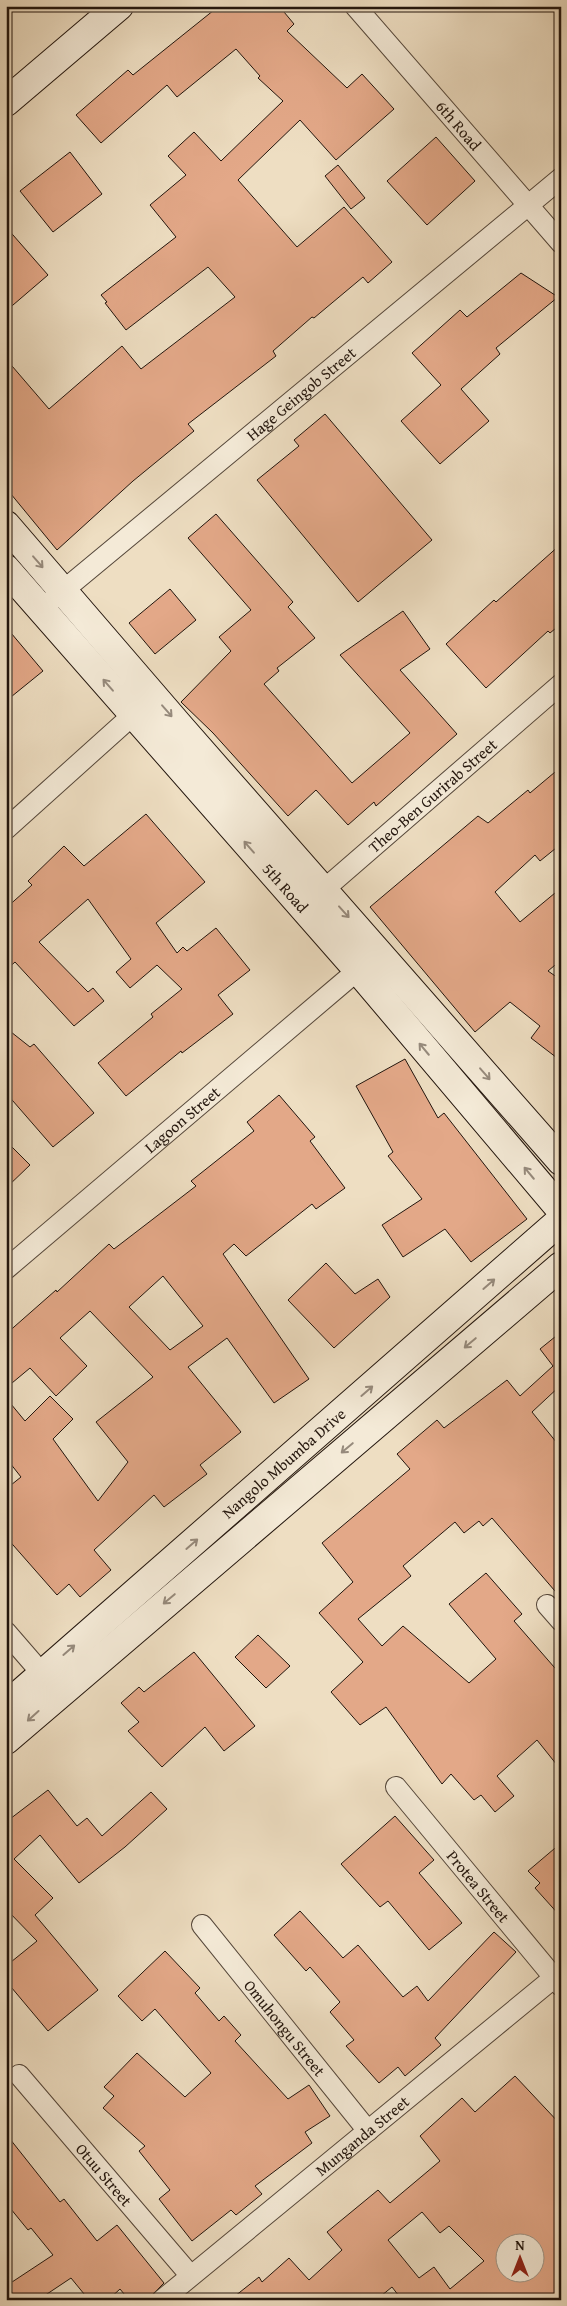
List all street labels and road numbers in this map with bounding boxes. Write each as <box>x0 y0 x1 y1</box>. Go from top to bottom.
street label: 6th Road <box>430 95 487 156</box>
street label: Hage Geingob Street <box>241 341 361 446</box>
street label: Theo-Ben Gurirab Street <box>363 733 502 858</box>
street label: 5th Road <box>257 857 315 918</box>
street label: Lagoon Street <box>139 1080 225 1159</box>
street label: Nangolo Mbumba Drive <box>216 1402 351 1524</box>
street label: Protea Street <box>441 1845 516 1928</box>
street label: Omuhongu Street <box>238 1974 331 2082</box>
street label: Munganda Street <box>310 2089 415 2181</box>
street label: Otuu Street <box>70 2138 138 2212</box>

